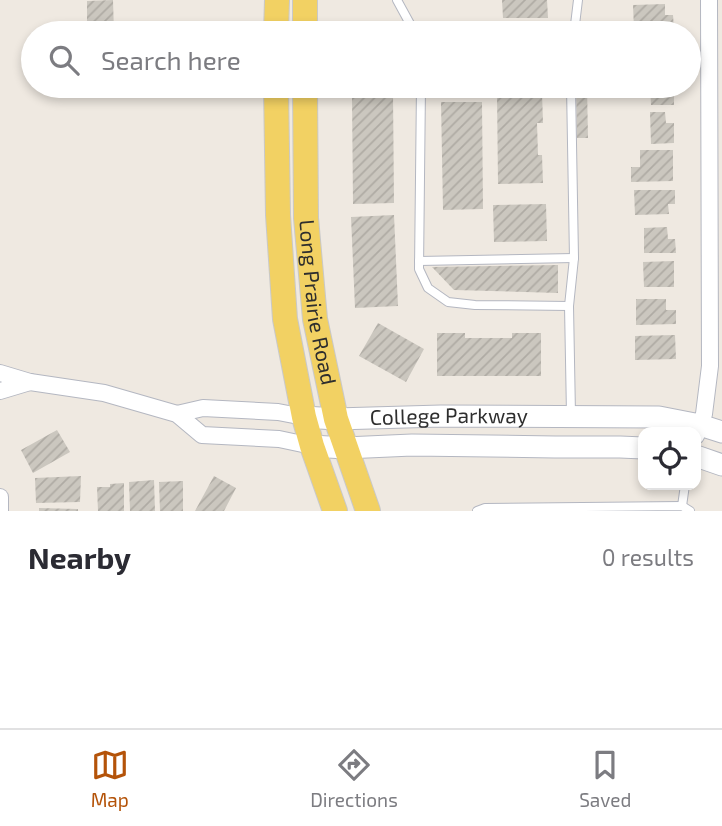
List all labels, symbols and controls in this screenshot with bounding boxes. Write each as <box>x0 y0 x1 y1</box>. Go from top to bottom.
search box <box>21 21 701 98</box>
icon: search <box>45 41 83 79</box>
text: Search here <box>101 44 241 75</box>
street label: Long Prairie Road <box>295 218 342 387</box>
street label: College Parkway <box>369 402 528 429</box>
map controls <box>638 427 701 490</box>
button: locate <box>638 427 701 490</box>
text: Nearby <box>28 539 131 575</box>
text: 0 results <box>602 543 694 571</box>
tab: Map <box>91 746 129 811</box>
tab: Directions <box>310 746 398 811</box>
tab: Saved <box>579 746 631 811</box>

